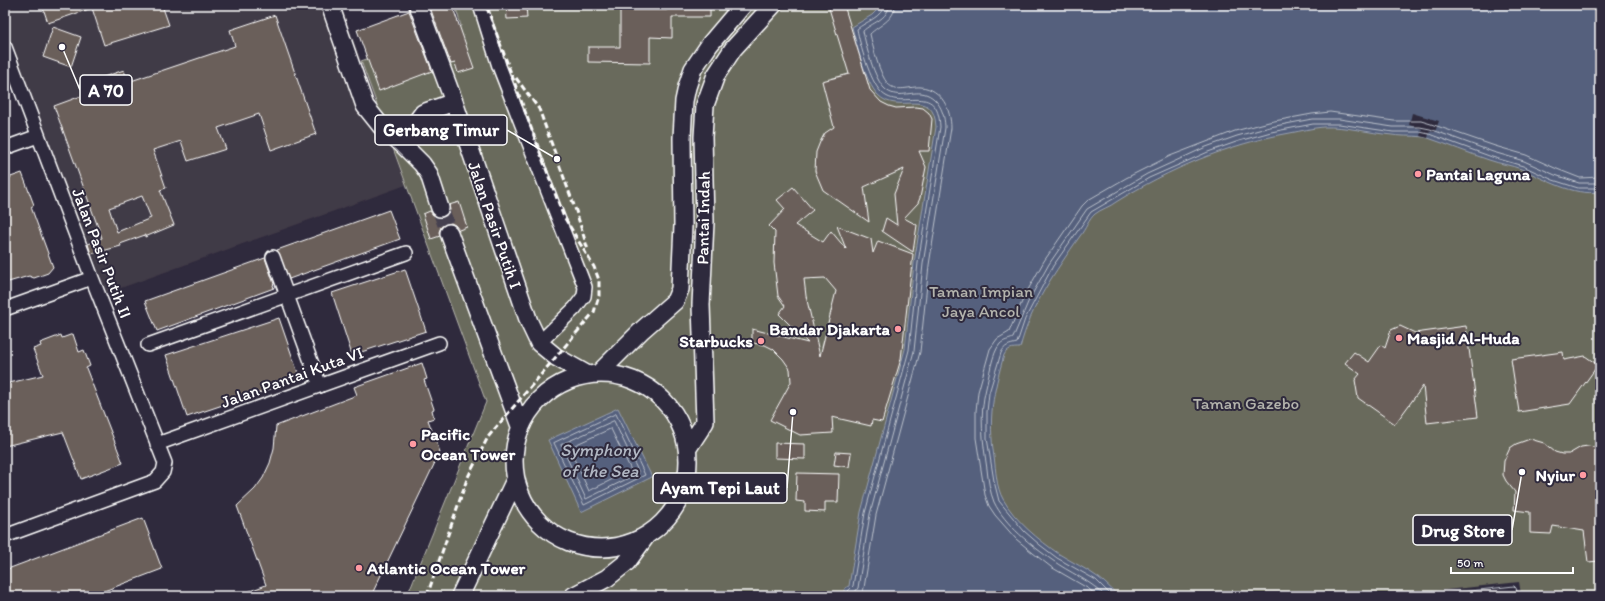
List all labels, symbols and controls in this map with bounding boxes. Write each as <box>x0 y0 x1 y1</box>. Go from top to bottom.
callout: A 70 <box>80 75 132 105</box>
text: A 70 <box>87 80 124 102</box>
callout: Gerbang Timur <box>375 115 507 145</box>
text: Gerbang Timur <box>383 119 500 141</box>
street label: Jalan Pasir Putih I <box>464 159 526 291</box>
place label: Pantai Laguna <box>1426 164 1531 185</box>
marker: Pantai Laguna <box>1413 169 1423 179</box>
street label: Pantai Indah <box>692 171 714 265</box>
street label: Jalan Pasir Putih II <box>68 185 136 321</box>
park label: Taman Impian Jaya Ancol <box>929 281 1033 321</box>
place label: Bandar Djakarta <box>769 319 891 340</box>
marker: Bandar Djakarta <box>893 324 903 334</box>
place label: Masjid Al-Huda <box>1407 328 1520 349</box>
place label: Starbucks <box>679 331 753 351</box>
marker: Masjid Al-Huda <box>1394 333 1404 343</box>
marker: Starbucks <box>756 336 766 346</box>
street label: Jalan Pantai Kuta VI <box>218 342 366 412</box>
park label: Taman Gazebo <box>1193 393 1299 413</box>
place label: Pacific Ocean Tower <box>421 424 515 464</box>
marker: Pacific Ocean Tower <box>408 439 418 449</box>
water label: Symphony of the Sea <box>560 439 642 482</box>
place label: Nyiur <box>1536 465 1576 486</box>
marker: Nyiur <box>1578 470 1588 480</box>
callout: Ayam Tepi Laut <box>653 473 787 503</box>
text: Ayam Tepi Laut <box>659 477 780 499</box>
callout: Drug Store <box>1413 515 1512 545</box>
text: Drug Store <box>1421 520 1505 542</box>
scale bar <box>1451 549 1573 575</box>
text: 50 m <box>1457 556 1483 570</box>
place label: Atlantic Ocean Tower <box>366 558 526 578</box>
marker: Atlantic Ocean Tower <box>354 563 364 573</box>

